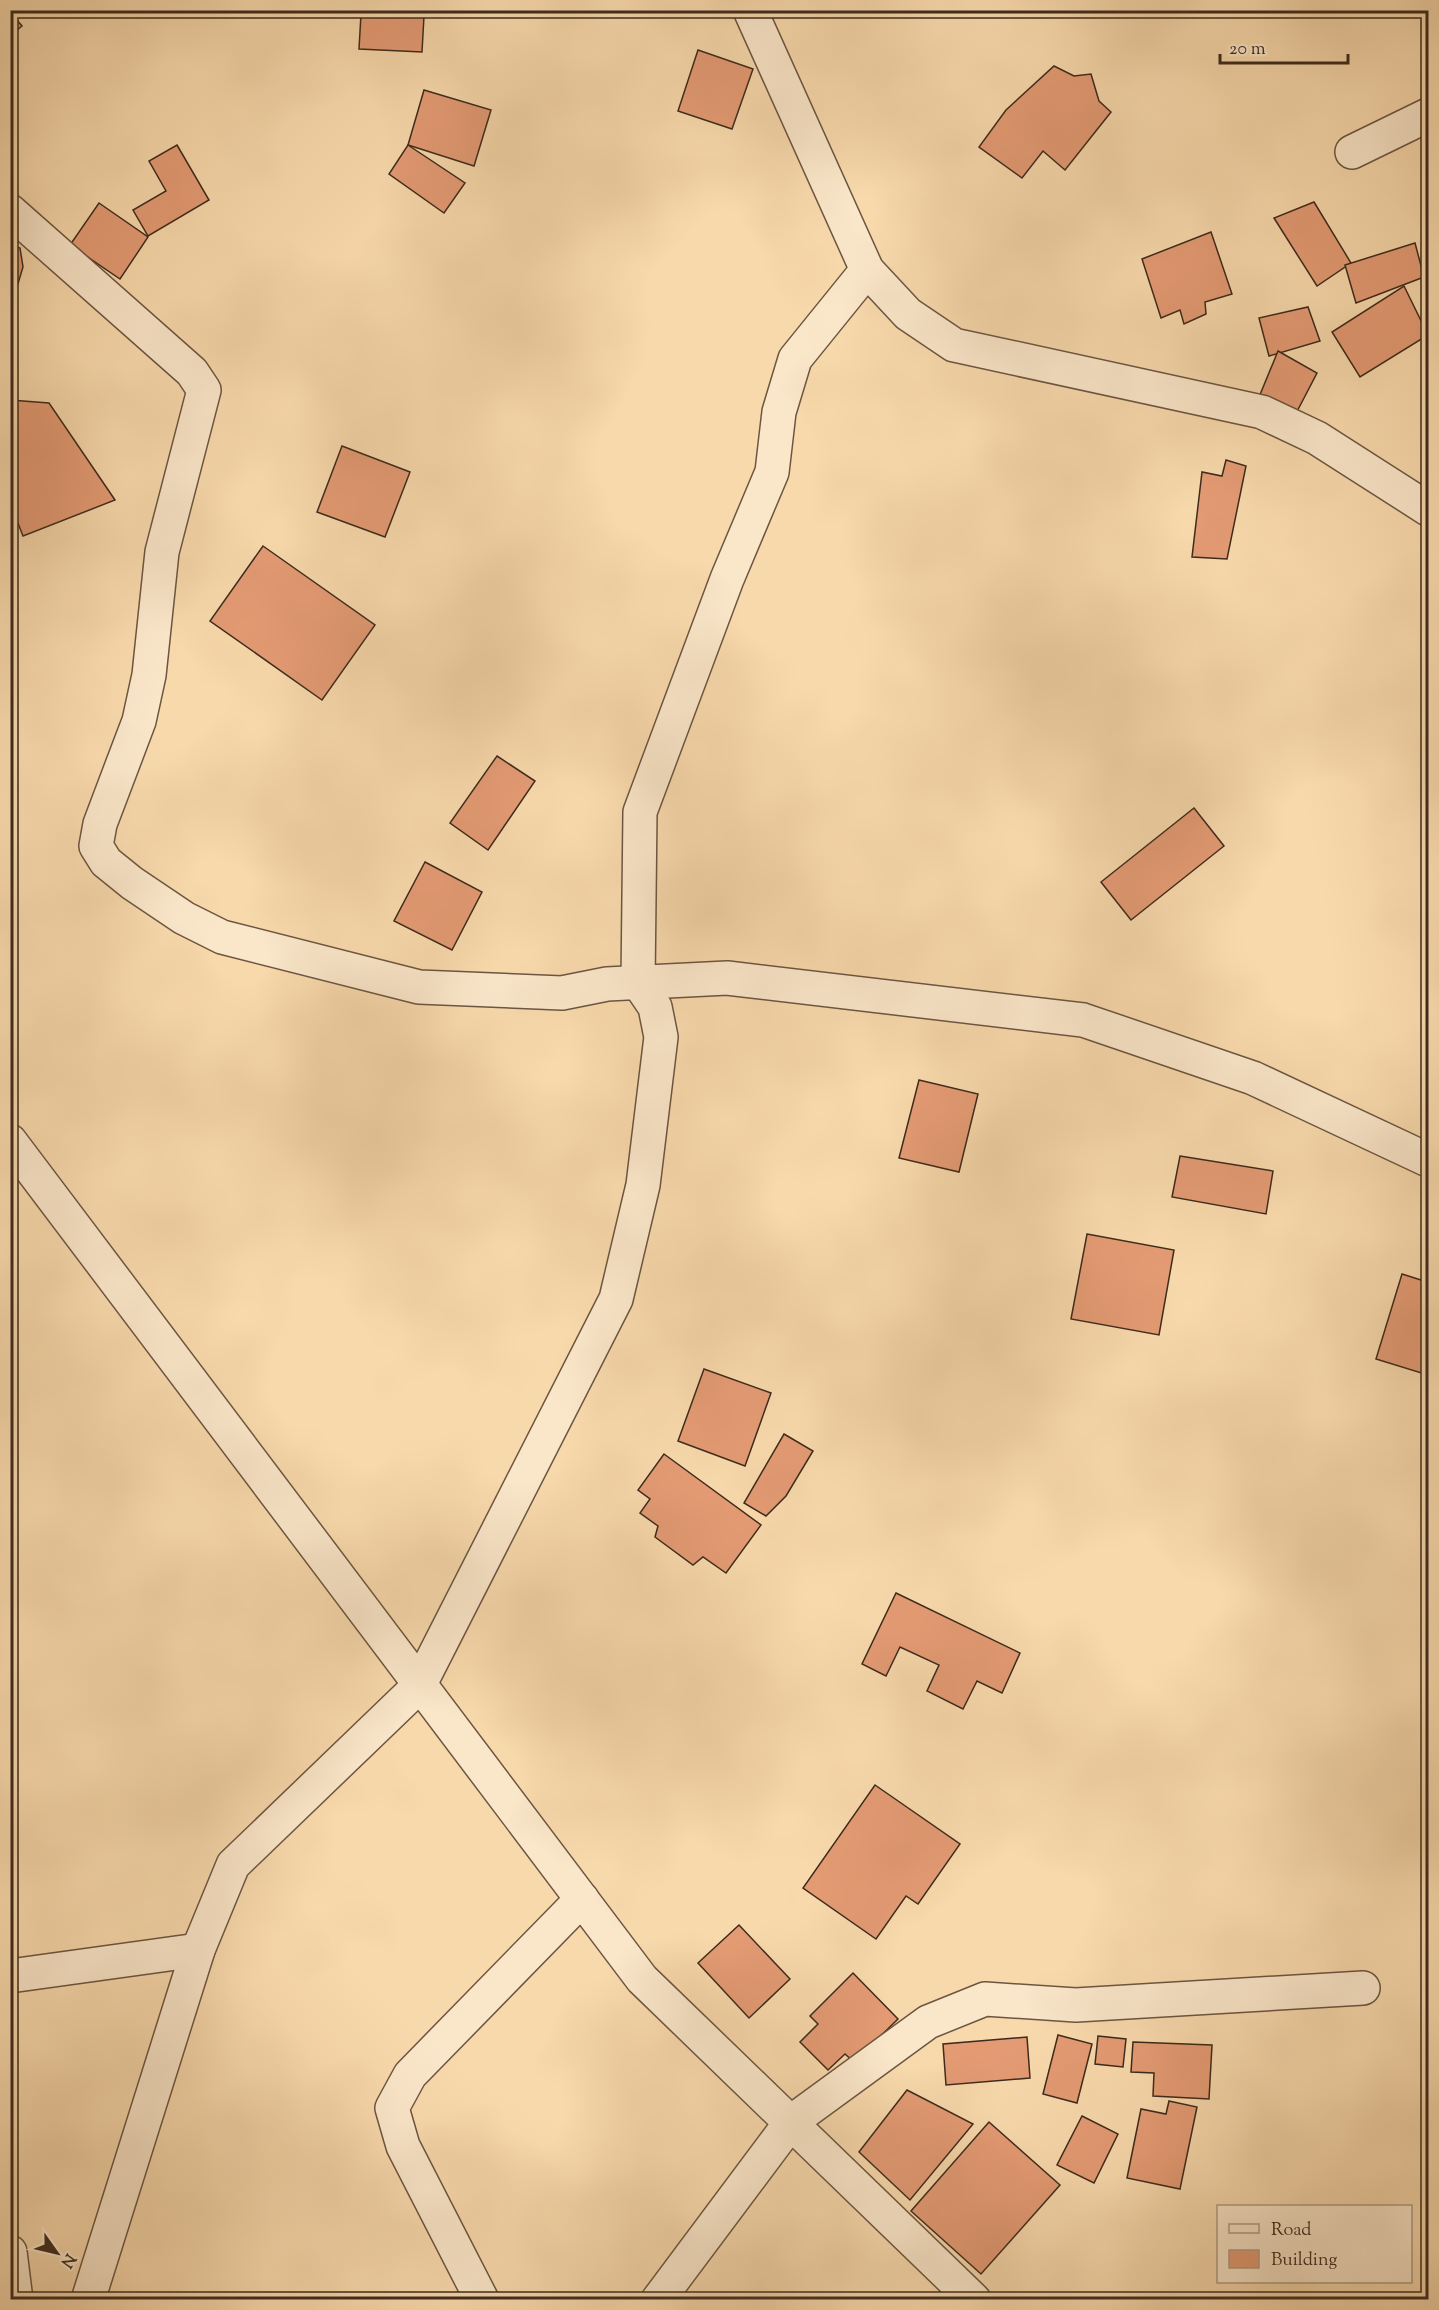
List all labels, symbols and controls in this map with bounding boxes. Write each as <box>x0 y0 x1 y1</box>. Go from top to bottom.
scale bar <box>1220 27 1348 65</box>
text: 20 m <box>1229 37 1266 63</box>
legend <box>1217 2205 1412 2283</box>
text: Road <box>1271 2218 1311 2244</box>
north arrow <box>27 2223 87 2283</box>
text: N <box>54 2248 80 2272</box>
text: Building <box>1271 2248 1337 2274</box>

